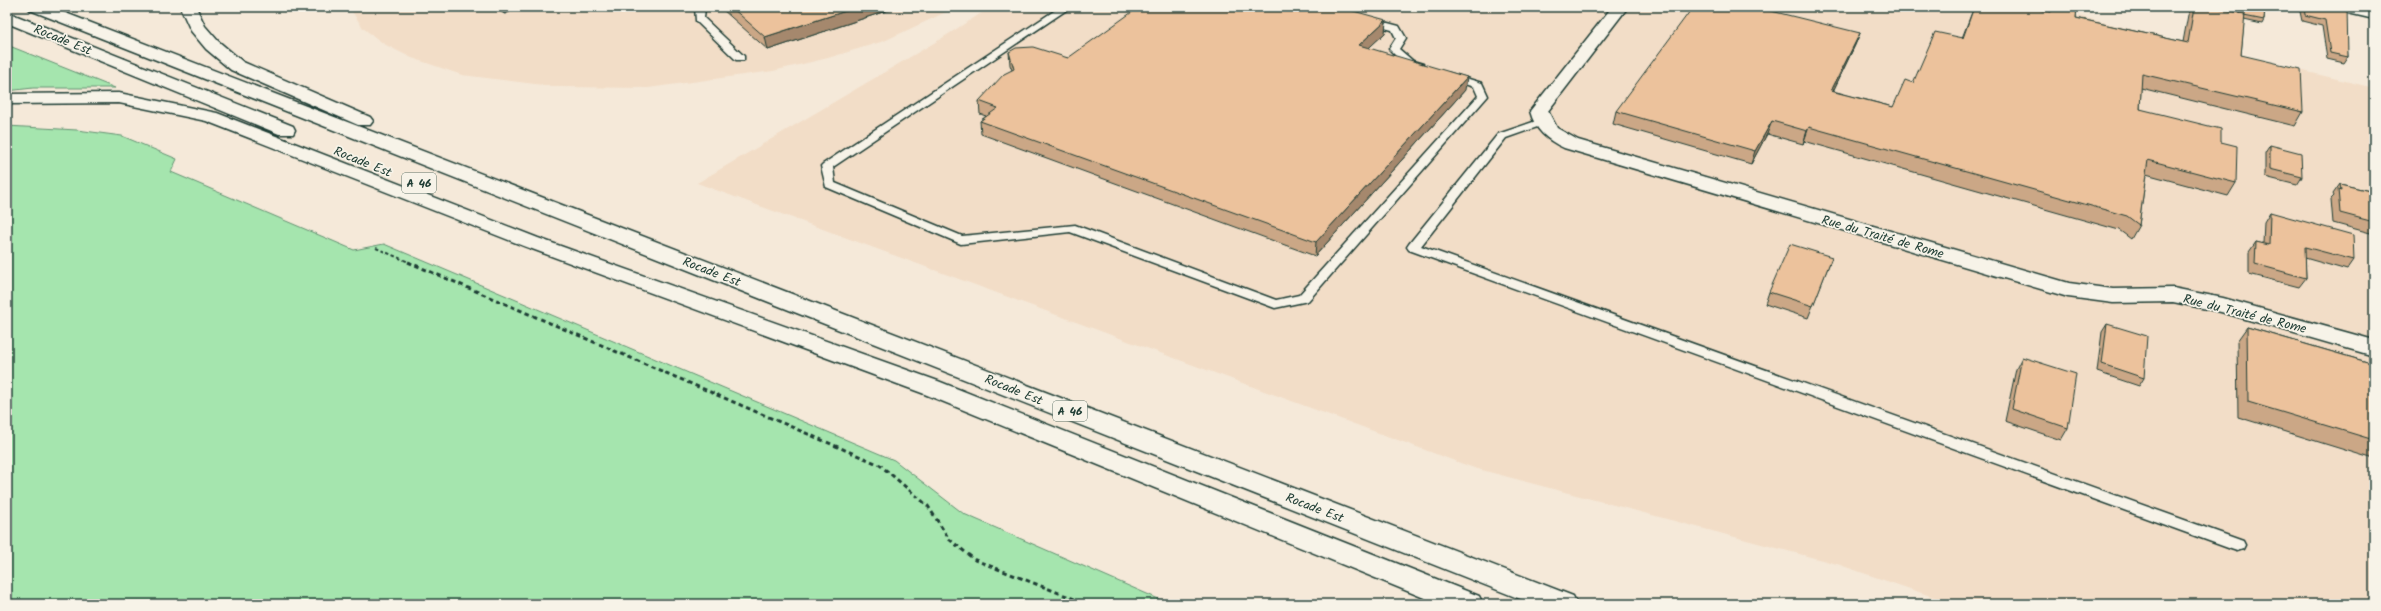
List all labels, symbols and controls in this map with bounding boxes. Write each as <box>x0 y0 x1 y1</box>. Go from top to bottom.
street label: Rocade Est <box>30 19 96 62</box>
street label: Rocade Est <box>330 141 396 184</box>
road number: A 46 <box>402 173 436 193</box>
street label: Rue du Traité de Rome <box>1819 210 1946 265</box>
street label: Rocade Est <box>679 252 745 293</box>
street label: Rue du Traité de Rome <box>2181 289 2309 340</box>
street label: Rocade Est <box>981 369 1047 412</box>
road number: A 46 <box>1053 401 1087 421</box>
street label: Rocade Est <box>1282 488 1348 529</box>

